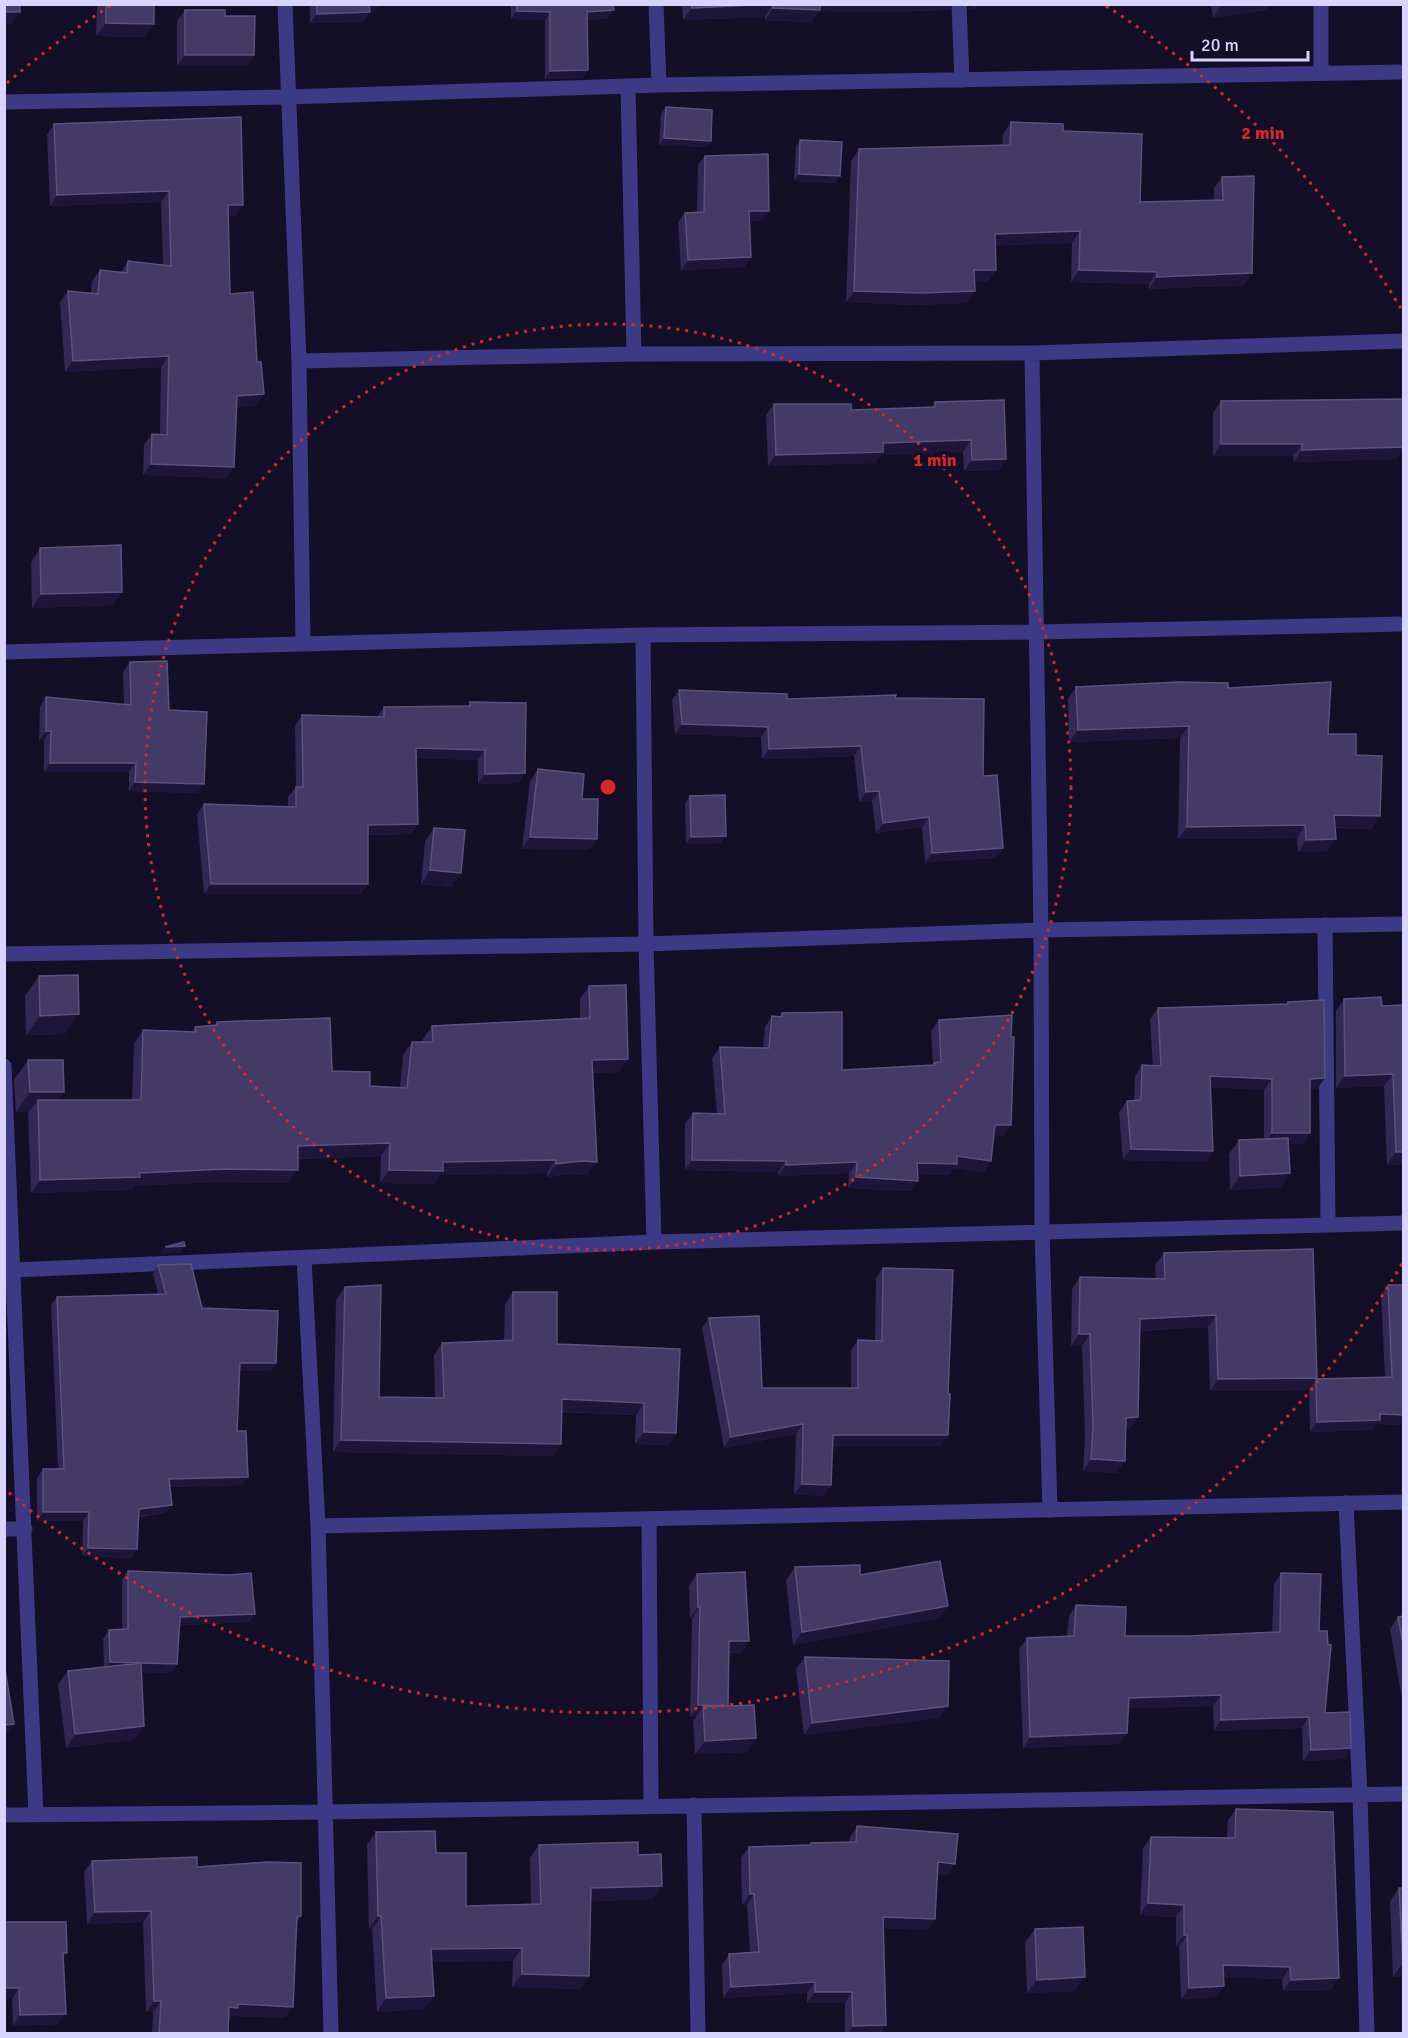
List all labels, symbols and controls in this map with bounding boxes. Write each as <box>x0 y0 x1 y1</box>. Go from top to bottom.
scale bar <box>1192 24 1308 62</box>
text: 20 m <box>1201 34 1239 56</box>
text: 2 min <box>1241 122 1285 144</box>
text: 1 min <box>913 449 957 471</box>
centre of rings <box>598 777 618 797</box>

